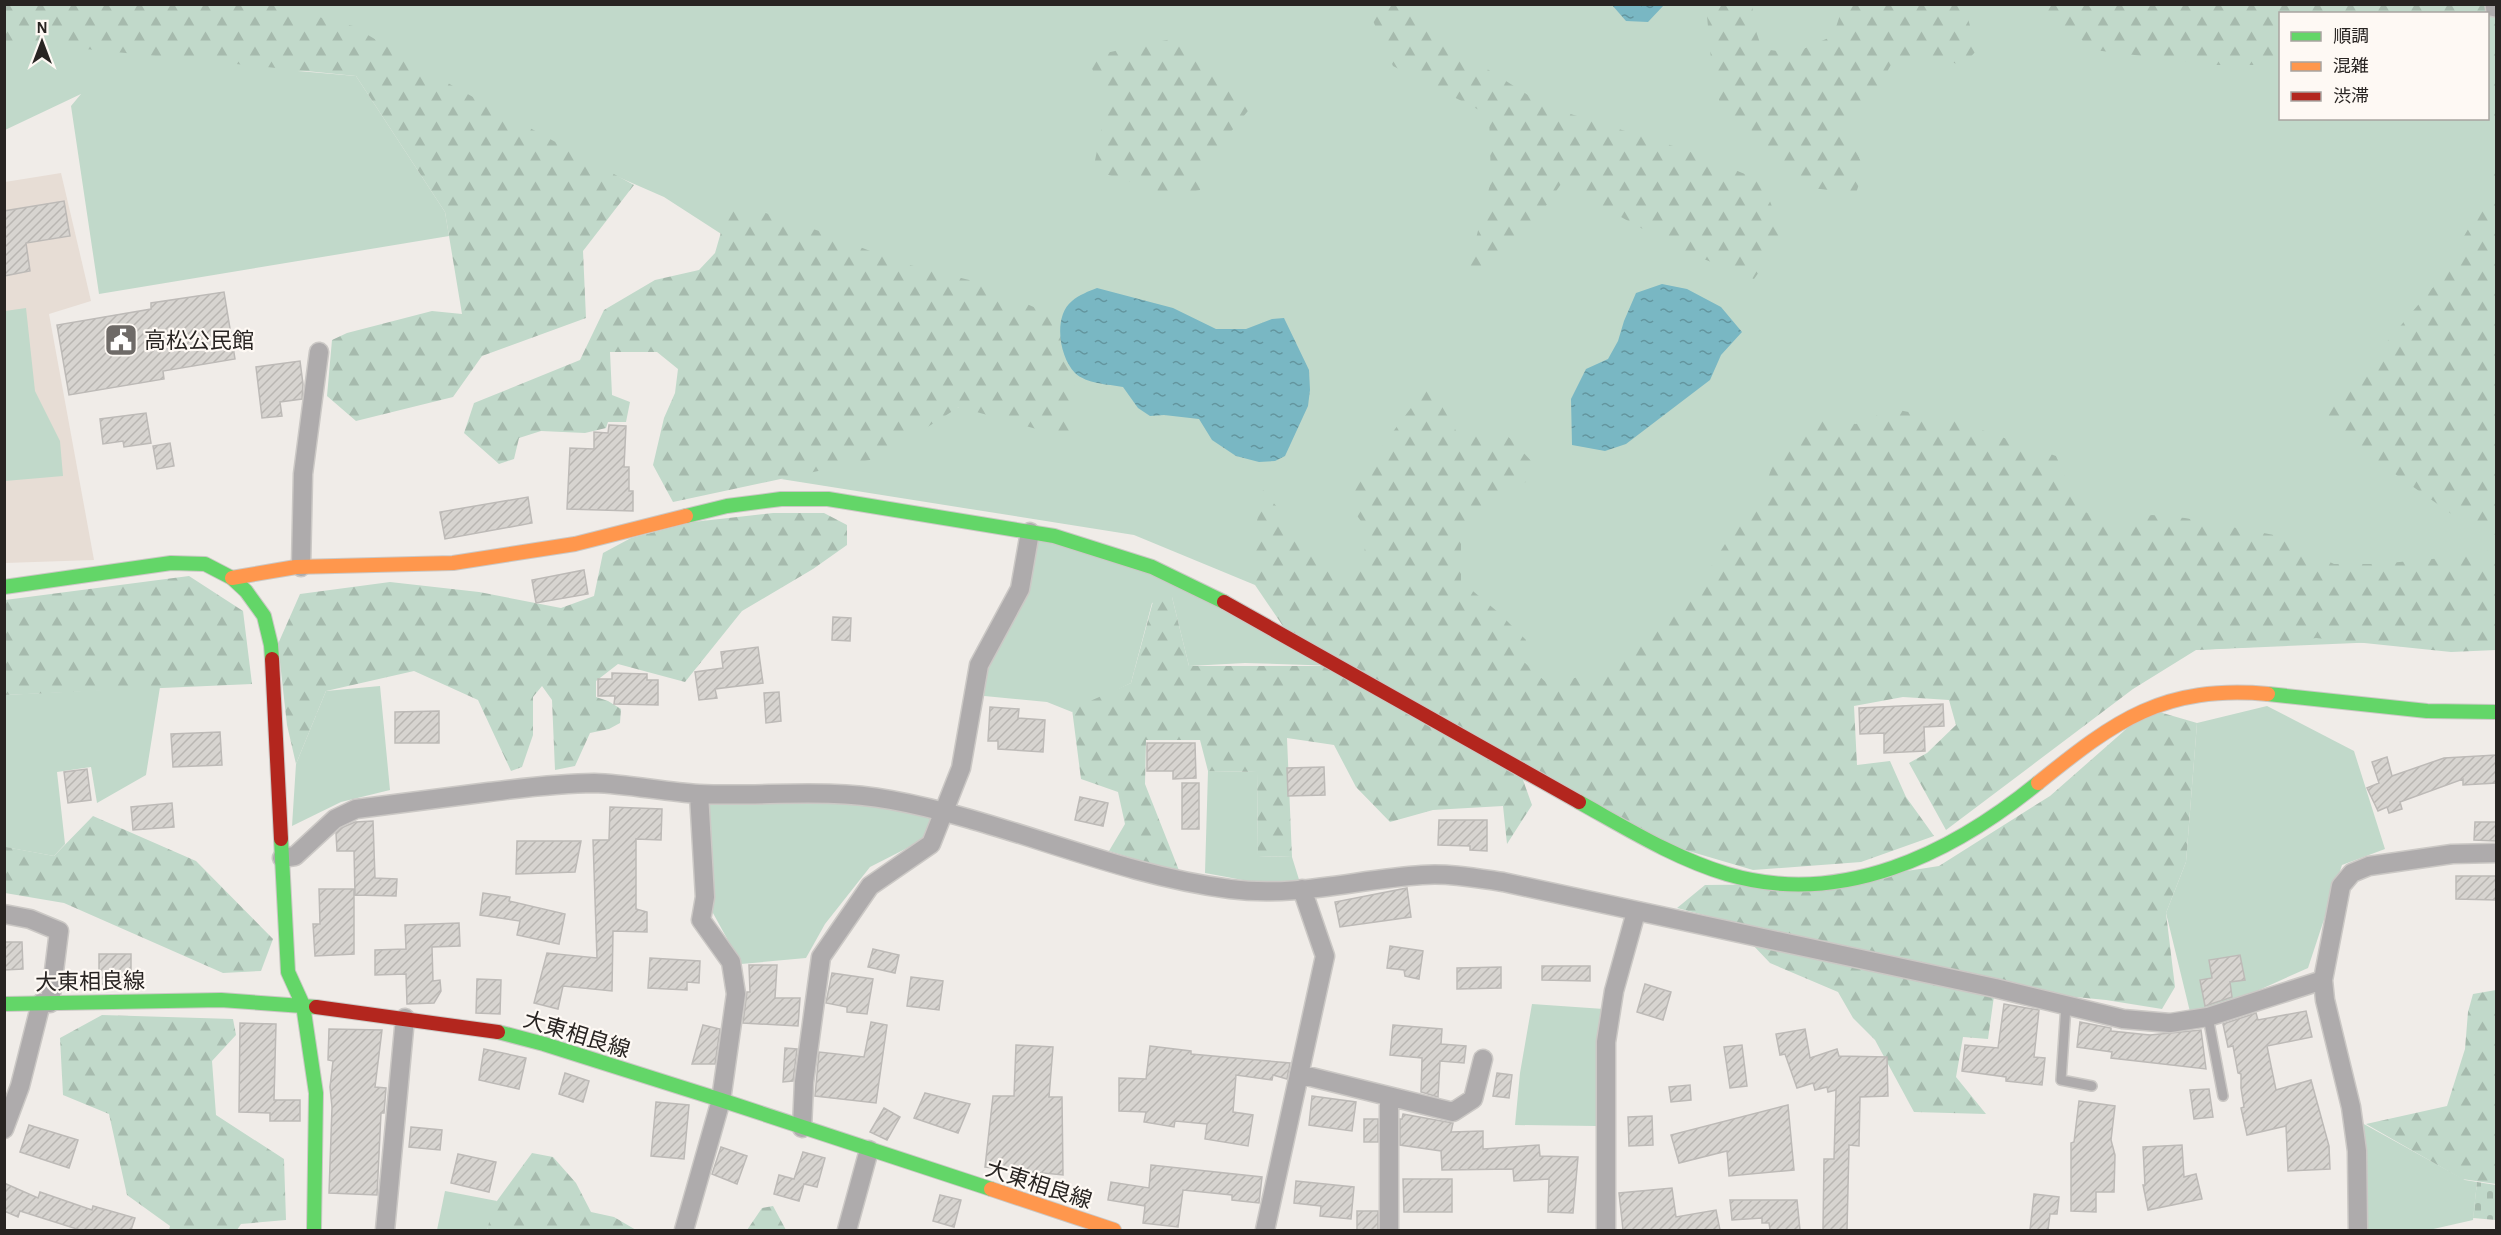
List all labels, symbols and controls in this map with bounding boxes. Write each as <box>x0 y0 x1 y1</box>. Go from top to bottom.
north arrow <box>12 12 72 72</box>
legend <box>2279 12 2489 120</box>
text: N <box>36 20 48 36</box>
text: 順調 <box>2333 28 2369 46</box>
text: 混雑 <box>2333 56 2369 76</box>
text: 渋滞 <box>2333 87 2369 106</box>
public building icon: 高松公民館 <box>103 322 139 358</box>
place label: 高松公民館 <box>144 329 254 352</box>
street label: 大東相良線 <box>35 969 145 994</box>
street label: 大東相良線 <box>521 1007 633 1062</box>
street label: 大東相良線 <box>983 1157 1095 1212</box>

